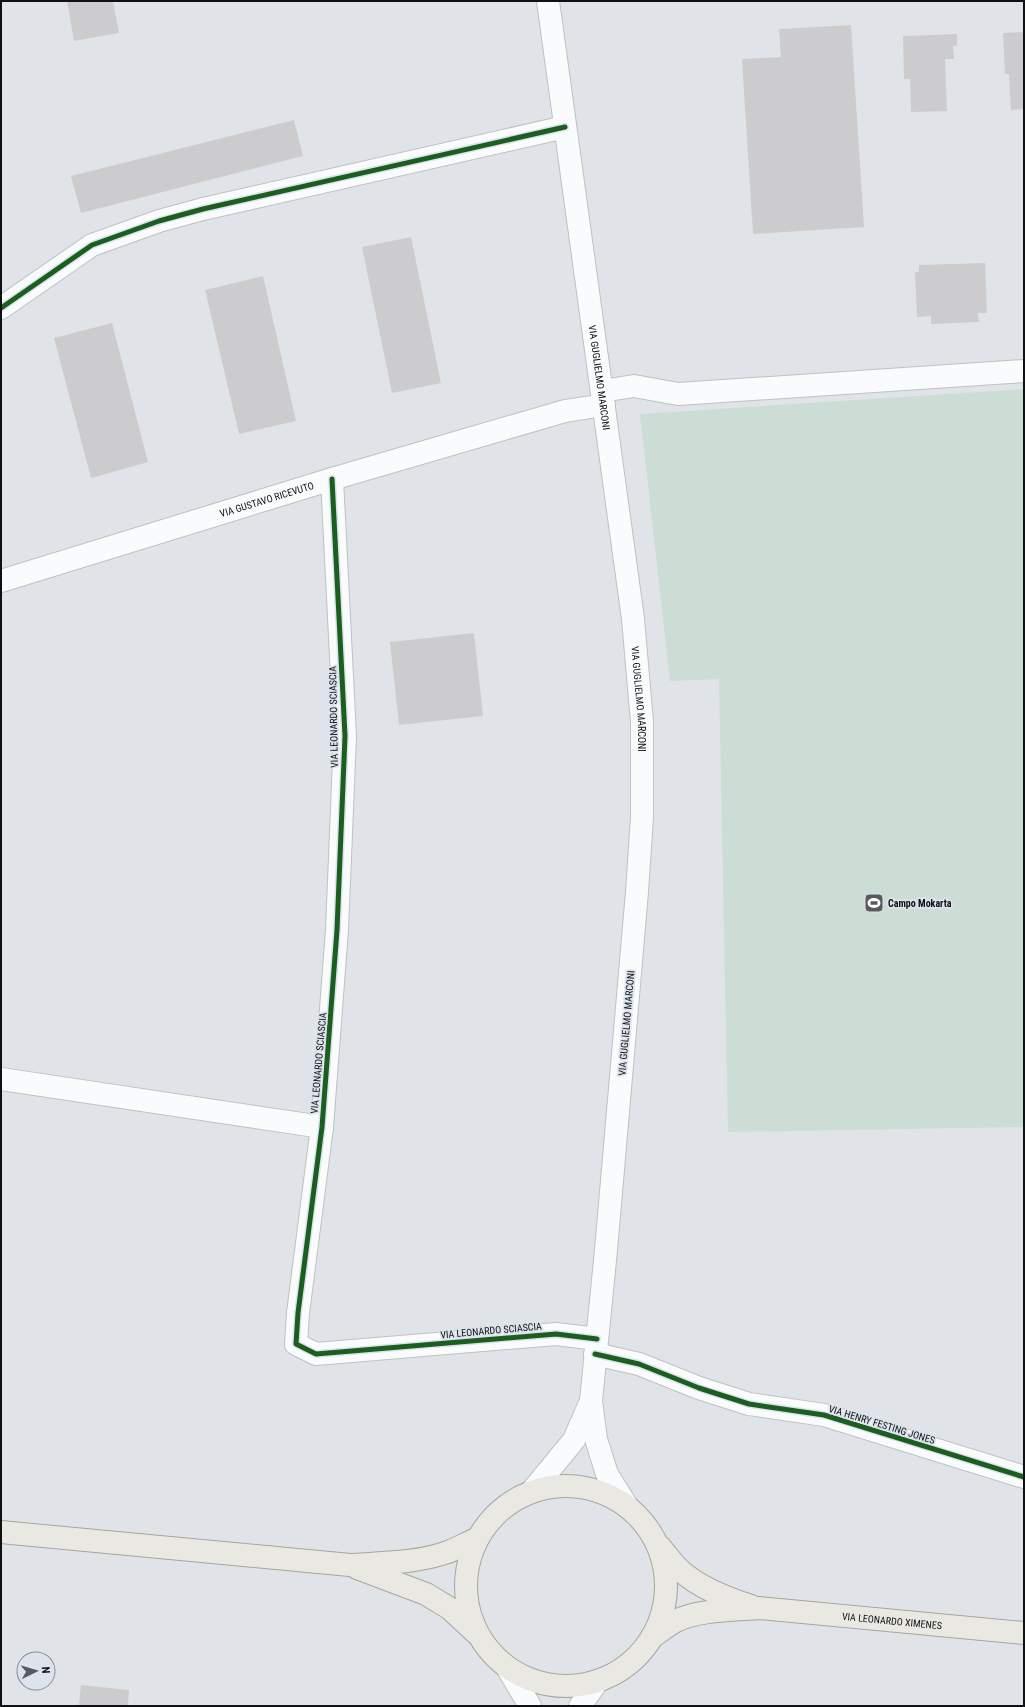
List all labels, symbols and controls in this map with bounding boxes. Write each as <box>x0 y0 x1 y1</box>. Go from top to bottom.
street label: VIA GUGLIELMO MARCONI <box>587 324 612 431</box>
street label: VIA GUSTAVO RICEVUTO <box>218 480 315 519</box>
street label: VIA GUGLIELMO MARCONI <box>629 646 647 752</box>
street label: VIA LEONARDO SCIASCIA <box>327 666 340 768</box>
sports icon: Campo Mokarta <box>863 892 885 914</box>
place label: Campo Mokarta <box>888 898 952 909</box>
street label: VIA GUGLIELMO MARCONI <box>616 970 637 1076</box>
street label: VIA LEONARDO SCIASCIA <box>309 1012 328 1114</box>
street label: VIA LEONARDO SCIASCIA <box>440 1321 542 1340</box>
street label: VIA HENRY FESTING JONES <box>827 1403 936 1446</box>
street label: VIA LEONARDO XIMENES <box>841 1611 942 1631</box>
north arrow <box>16 1651 56 1691</box>
text: N <box>39 1666 52 1674</box>

